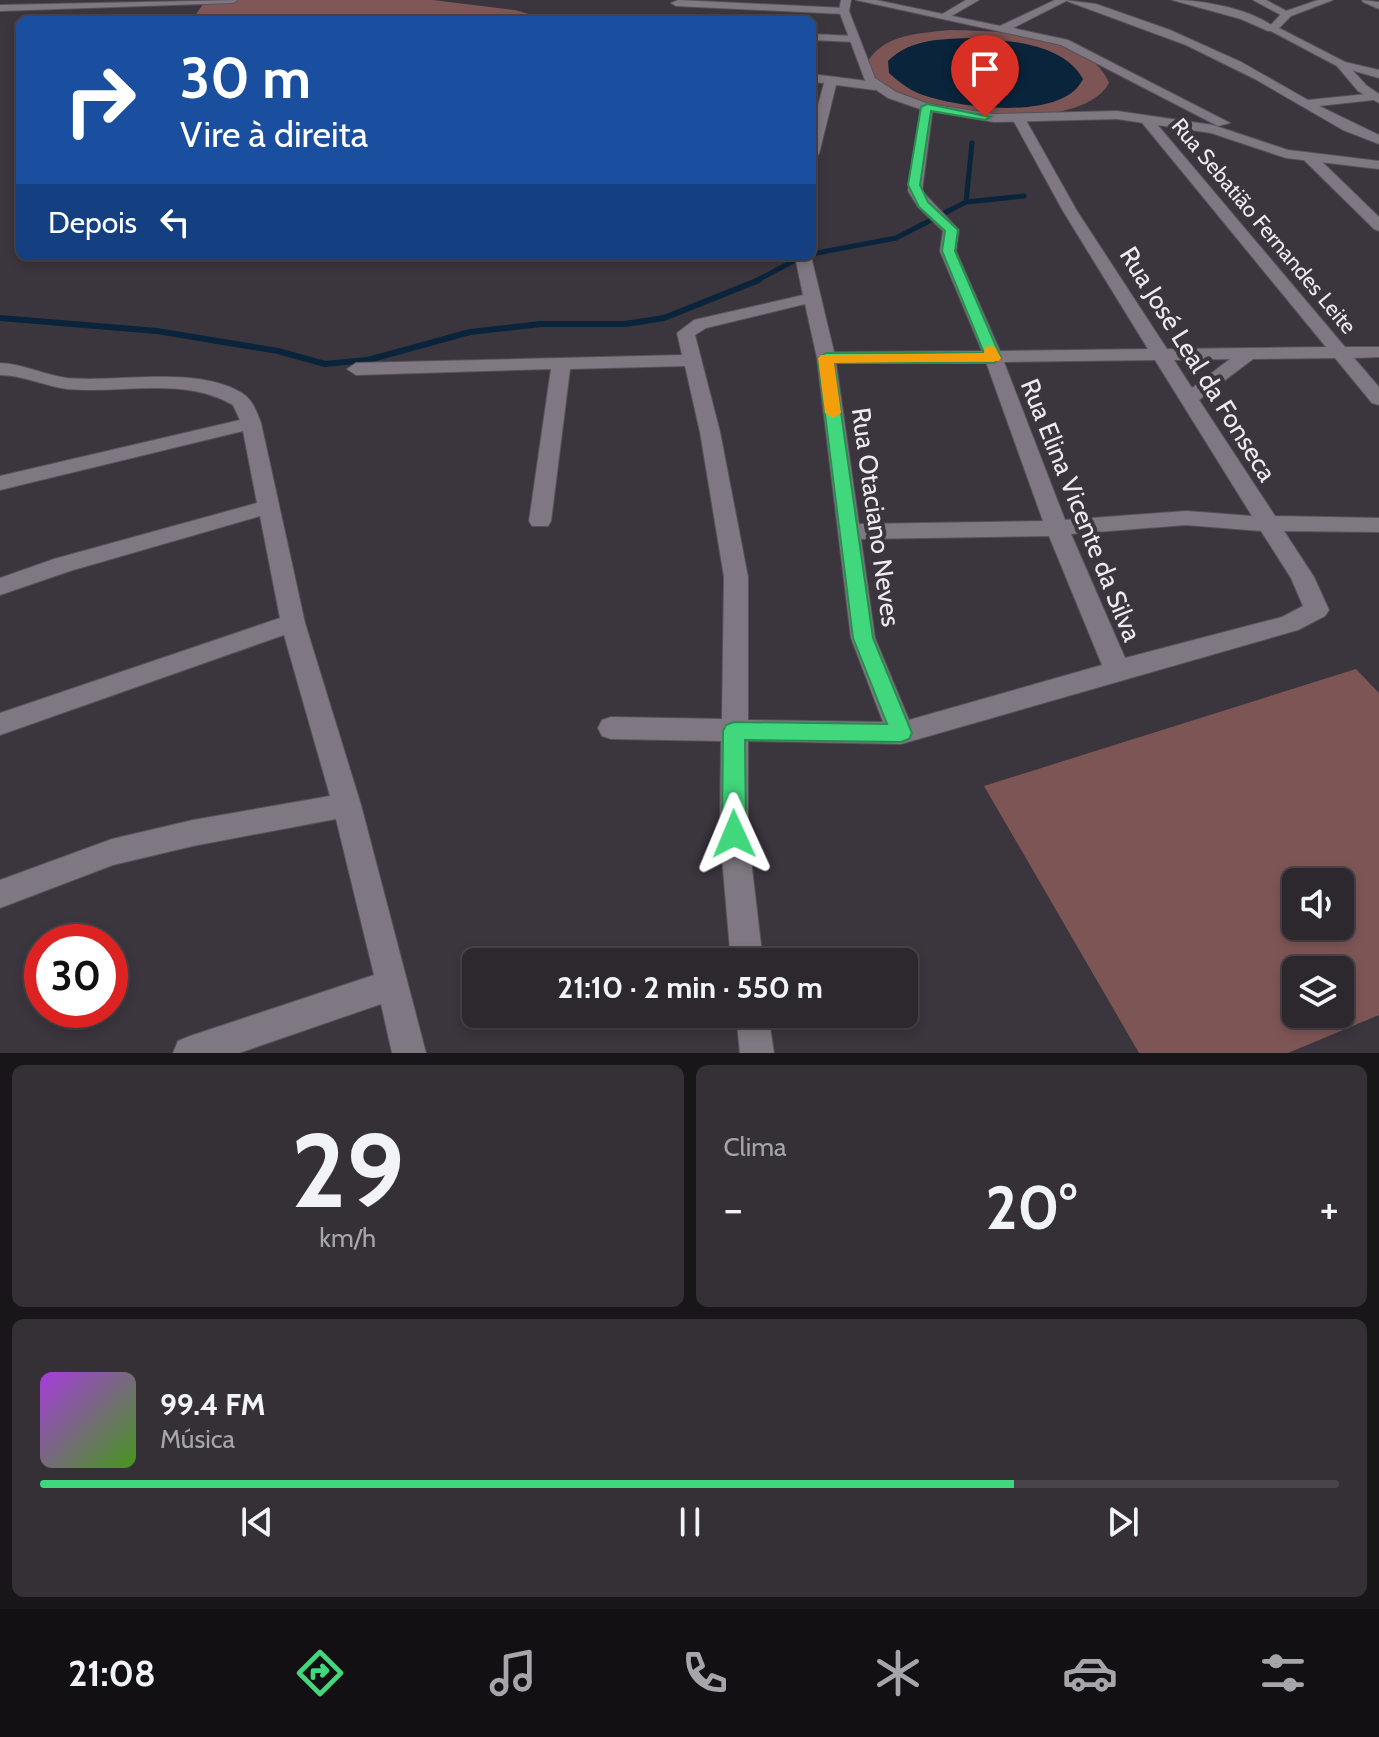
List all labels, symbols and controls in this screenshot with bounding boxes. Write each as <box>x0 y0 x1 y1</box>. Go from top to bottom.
pin <box>951 35 1019 117</box>
text: 30 m <box>180 44 311 112</box>
icon: arrive <box>963 47 1007 91</box>
icon: right <box>48 48 152 152</box>
text: Vire à direita <box>180 112 368 156</box>
street label: Rua Sebatião Fernandes Leite <box>1166 113 1362 339</box>
icon: left <box>153 200 197 244</box>
text: Depois <box>48 204 137 241</box>
street label: Rua José Leal da Fonseca <box>1113 241 1284 488</box>
street label: Rua Elina Vicente da Silva <box>1014 374 1149 646</box>
street label: Rua Otaciano Neves <box>845 405 907 629</box>
position arrow <box>692 792 776 876</box>
map controls <box>1282 868 1354 1028</box>
button: sound <box>1282 868 1354 940</box>
speed limit sign: 30 <box>24 924 128 1028</box>
button: layers <box>1282 956 1354 1028</box>
text: 21:10 · 2 min · 550 m <box>557 969 823 1006</box>
text: 29 <box>291 1107 404 1233</box>
text: Clima <box>724 1131 786 1163</box>
text: 20° <box>986 1171 1077 1244</box>
text: − <box>724 1182 743 1235</box>
text: + <box>1320 1182 1339 1235</box>
text: km/h <box>319 1222 376 1254</box>
text: 99.4 FM <box>160 1386 266 1423</box>
text: Música <box>160 1423 235 1455</box>
icon: previous <box>235 1500 279 1544</box>
icon: pause <box>668 1500 712 1544</box>
icon: next <box>1101 1500 1145 1544</box>
icon: directions <box>292 1645 348 1701</box>
icon: music <box>485 1645 541 1701</box>
icon: phone <box>677 1645 733 1701</box>
icon: climate <box>870 1645 926 1701</box>
icon: car <box>1062 1645 1118 1701</box>
icon: filters <box>1255 1645 1311 1701</box>
text: 21:08 <box>68 1651 156 1695</box>

